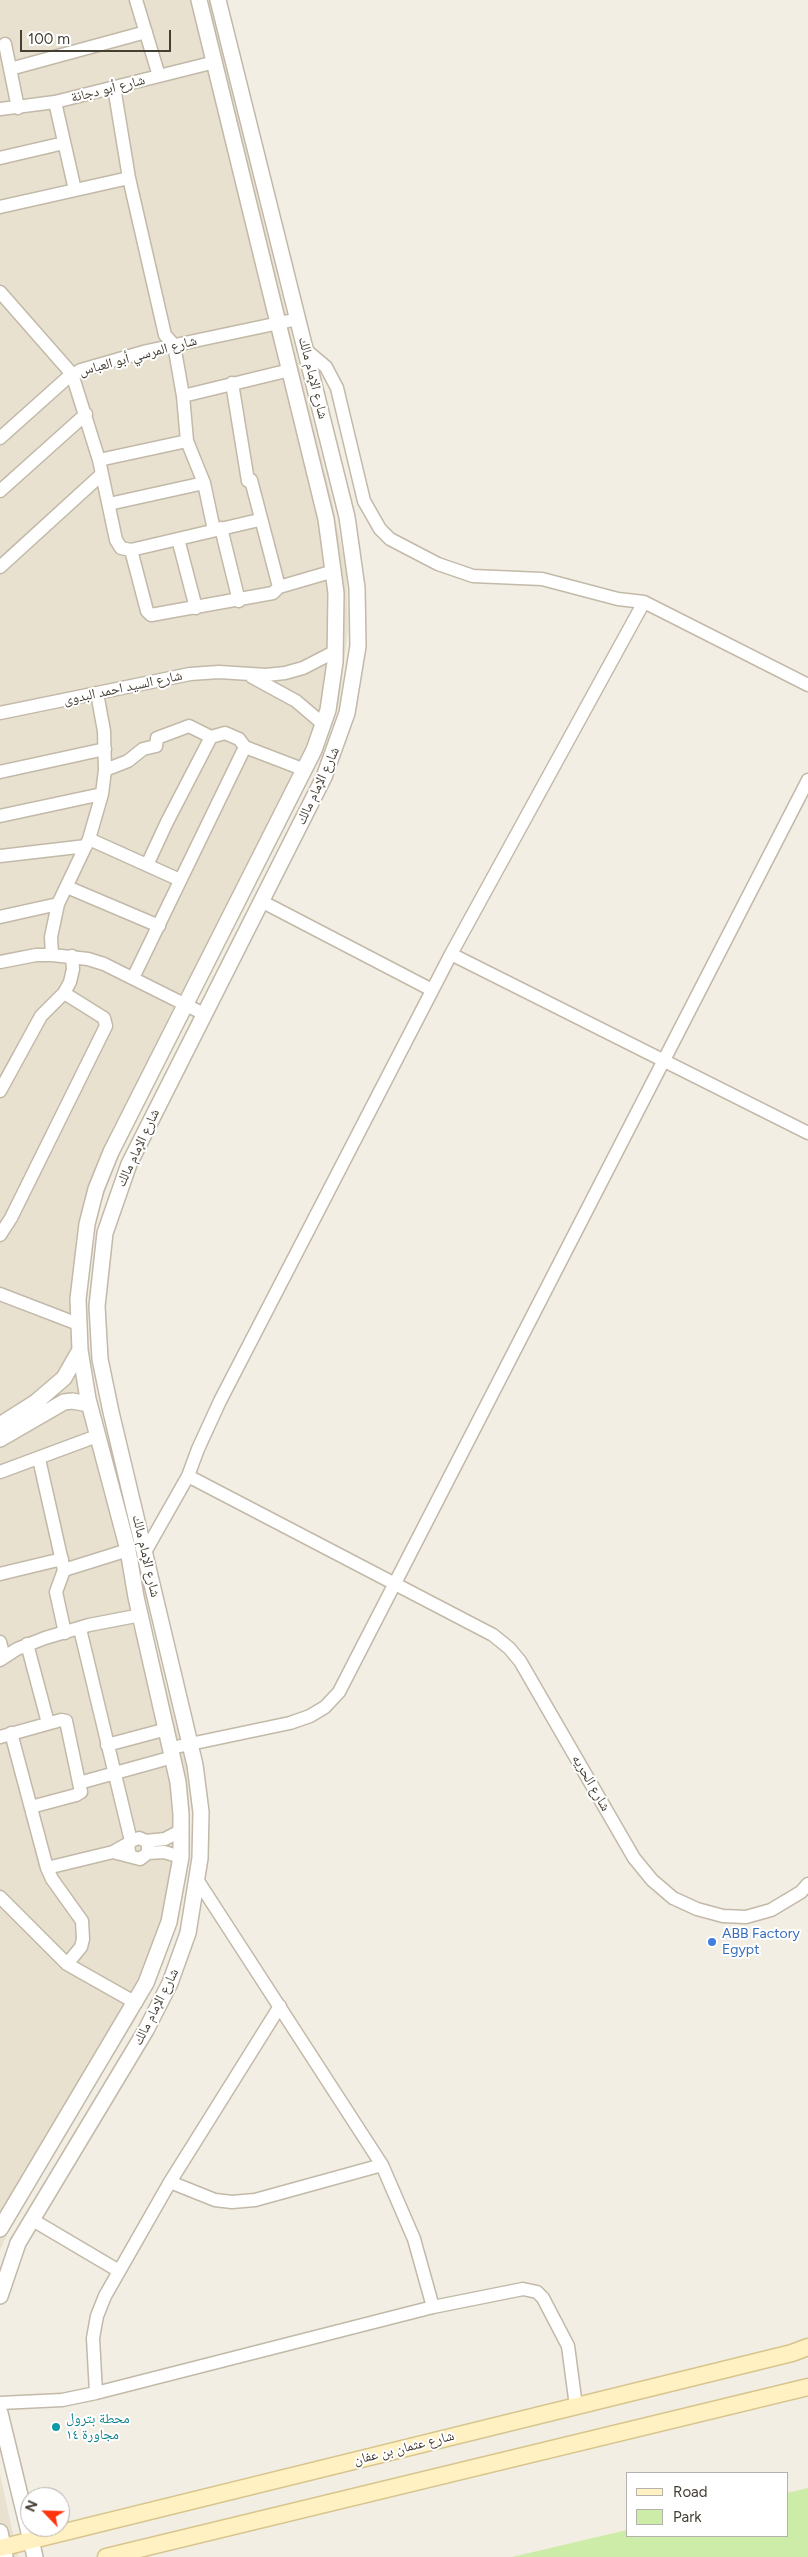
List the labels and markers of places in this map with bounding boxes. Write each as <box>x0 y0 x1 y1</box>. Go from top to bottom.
place label: ABB Factory Egypt <box>722 1926 800 1958</box>
marker: ABB Factory Egypt <box>706 1936 718 1948</box>
place label: محطة بترول مجاورة ١٤ <box>66 2411 130 2444</box>
marker: محطة بترول مجاورة ١٤ <box>50 2421 62 2433</box>

